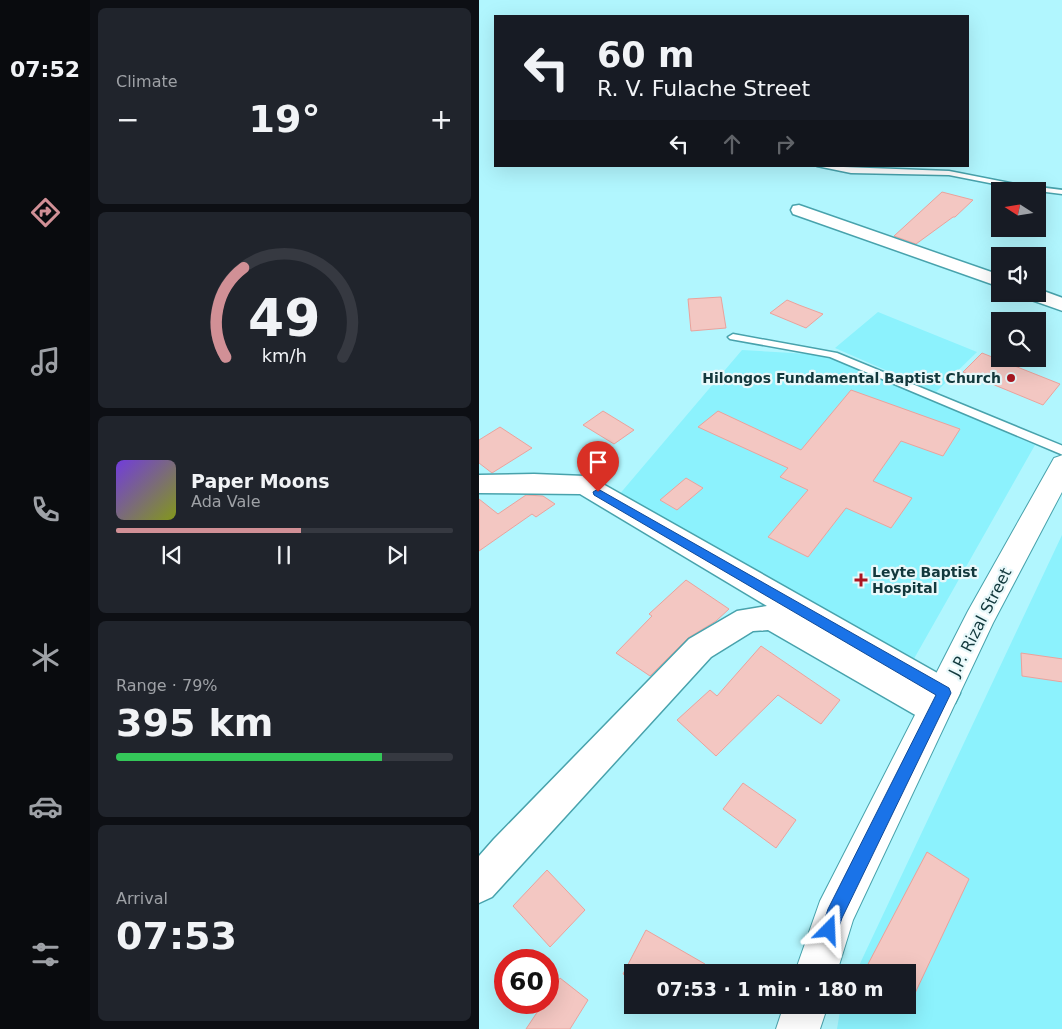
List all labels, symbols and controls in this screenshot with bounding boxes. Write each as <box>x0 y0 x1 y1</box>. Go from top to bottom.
icon: left <box>514 35 579 100</box>
text: 60 m <box>597 35 694 75</box>
text: 07:52 <box>10 57 80 82</box>
text: Climate <box>116 72 178 91</box>
text: R. V. Fulache Street <box>597 76 810 101</box>
text: 19° <box>249 97 320 141</box>
text: − <box>116 103 139 136</box>
text: + <box>430 103 453 136</box>
icon: left <box>665 130 693 158</box>
icon: ahead <box>718 130 746 158</box>
icon: right <box>771 130 799 158</box>
north arrow <box>991 182 1047 238</box>
map controls <box>991 182 1046 367</box>
icon: directions <box>28 195 63 230</box>
button: sound <box>991 247 1046 302</box>
text: 49 <box>248 288 321 348</box>
button: search <box>991 312 1046 367</box>
icon: music <box>28 344 63 379</box>
text: km/h <box>262 345 307 366</box>
place label: Hilongos Fundamental Baptist Church <box>702 370 1001 386</box>
marker: Hilongos Fundamental Baptist Church <box>1005 372 1017 384</box>
pin <box>577 441 619 492</box>
icon: arrive <box>584 448 612 476</box>
text: Paper Moons <box>191 470 330 492</box>
icon: phone <box>28 492 63 527</box>
text: Ada Vale <box>191 492 261 511</box>
icon: previous <box>158 541 186 569</box>
icon: pause <box>270 541 298 569</box>
icon: next <box>383 541 411 569</box>
place label: Leyte Baptist Hospital <box>872 564 978 596</box>
street label: J.P. Rizal Street <box>944 565 1015 680</box>
marker: Leyte Baptist Hospital <box>854 573 868 587</box>
icon: climate <box>28 640 63 675</box>
text: Range · 79% <box>116 676 218 695</box>
text: 395 km <box>116 701 273 745</box>
icon: car <box>28 789 63 824</box>
text: Arrival <box>116 889 168 908</box>
position arrow <box>802 903 854 955</box>
text: 07:53 <box>116 914 237 958</box>
icon: filters <box>28 937 63 972</box>
speed limit sign: 60 <box>494 949 559 1014</box>
text: 07:53 · 1 min · 180 m <box>656 978 884 1000</box>

